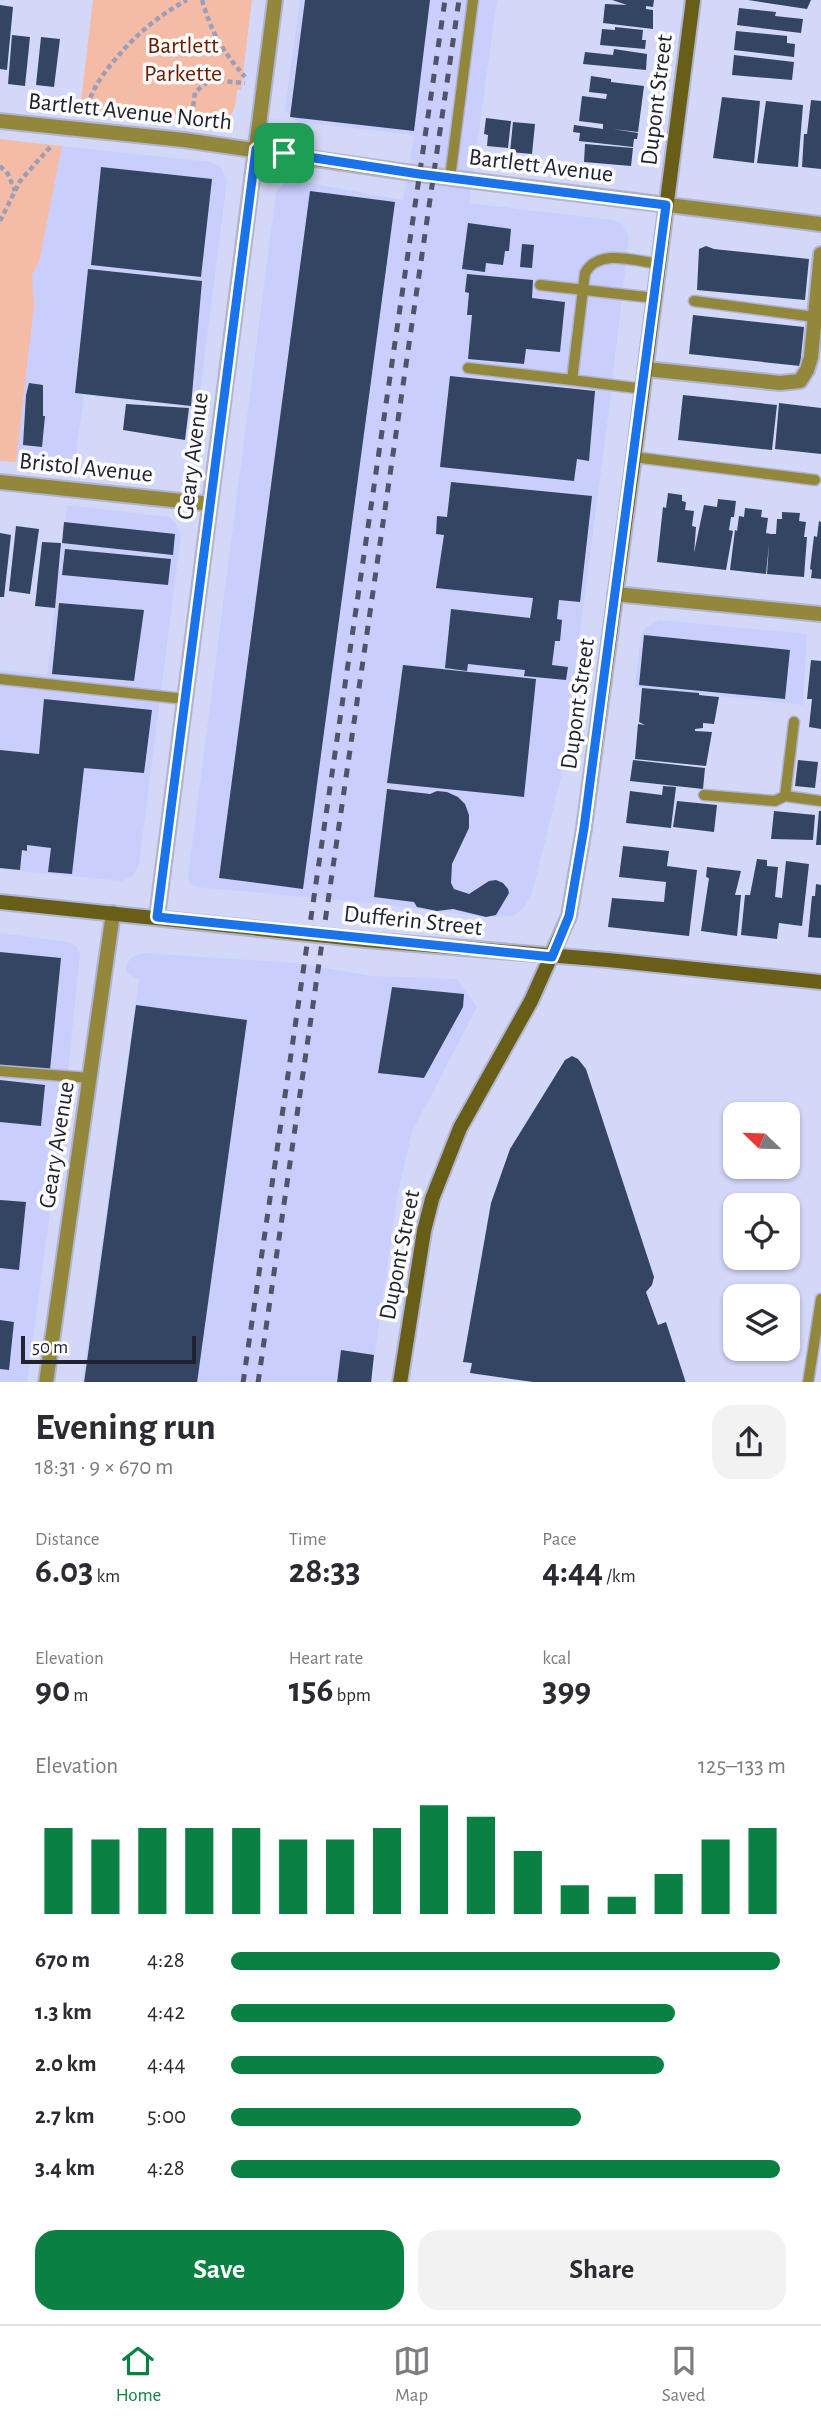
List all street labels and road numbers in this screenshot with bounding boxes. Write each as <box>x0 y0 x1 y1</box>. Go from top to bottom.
street label: Dupont Street <box>637 33 677 167</box>
street label: Bartlett Avenue North <box>27 89 233 135</box>
street label: Bartlett Avenue <box>467 145 615 187</box>
street label: Geary Avenue <box>173 391 213 521</box>
street label: Bristol Avenue <box>18 449 154 487</box>
street label: Dupont Street <box>557 637 599 771</box>
street label: Dufferin Street <box>343 902 484 940</box>
street label: Geary Avenue <box>35 1080 79 1210</box>
street label: Dupont Street <box>376 1188 424 1322</box>

